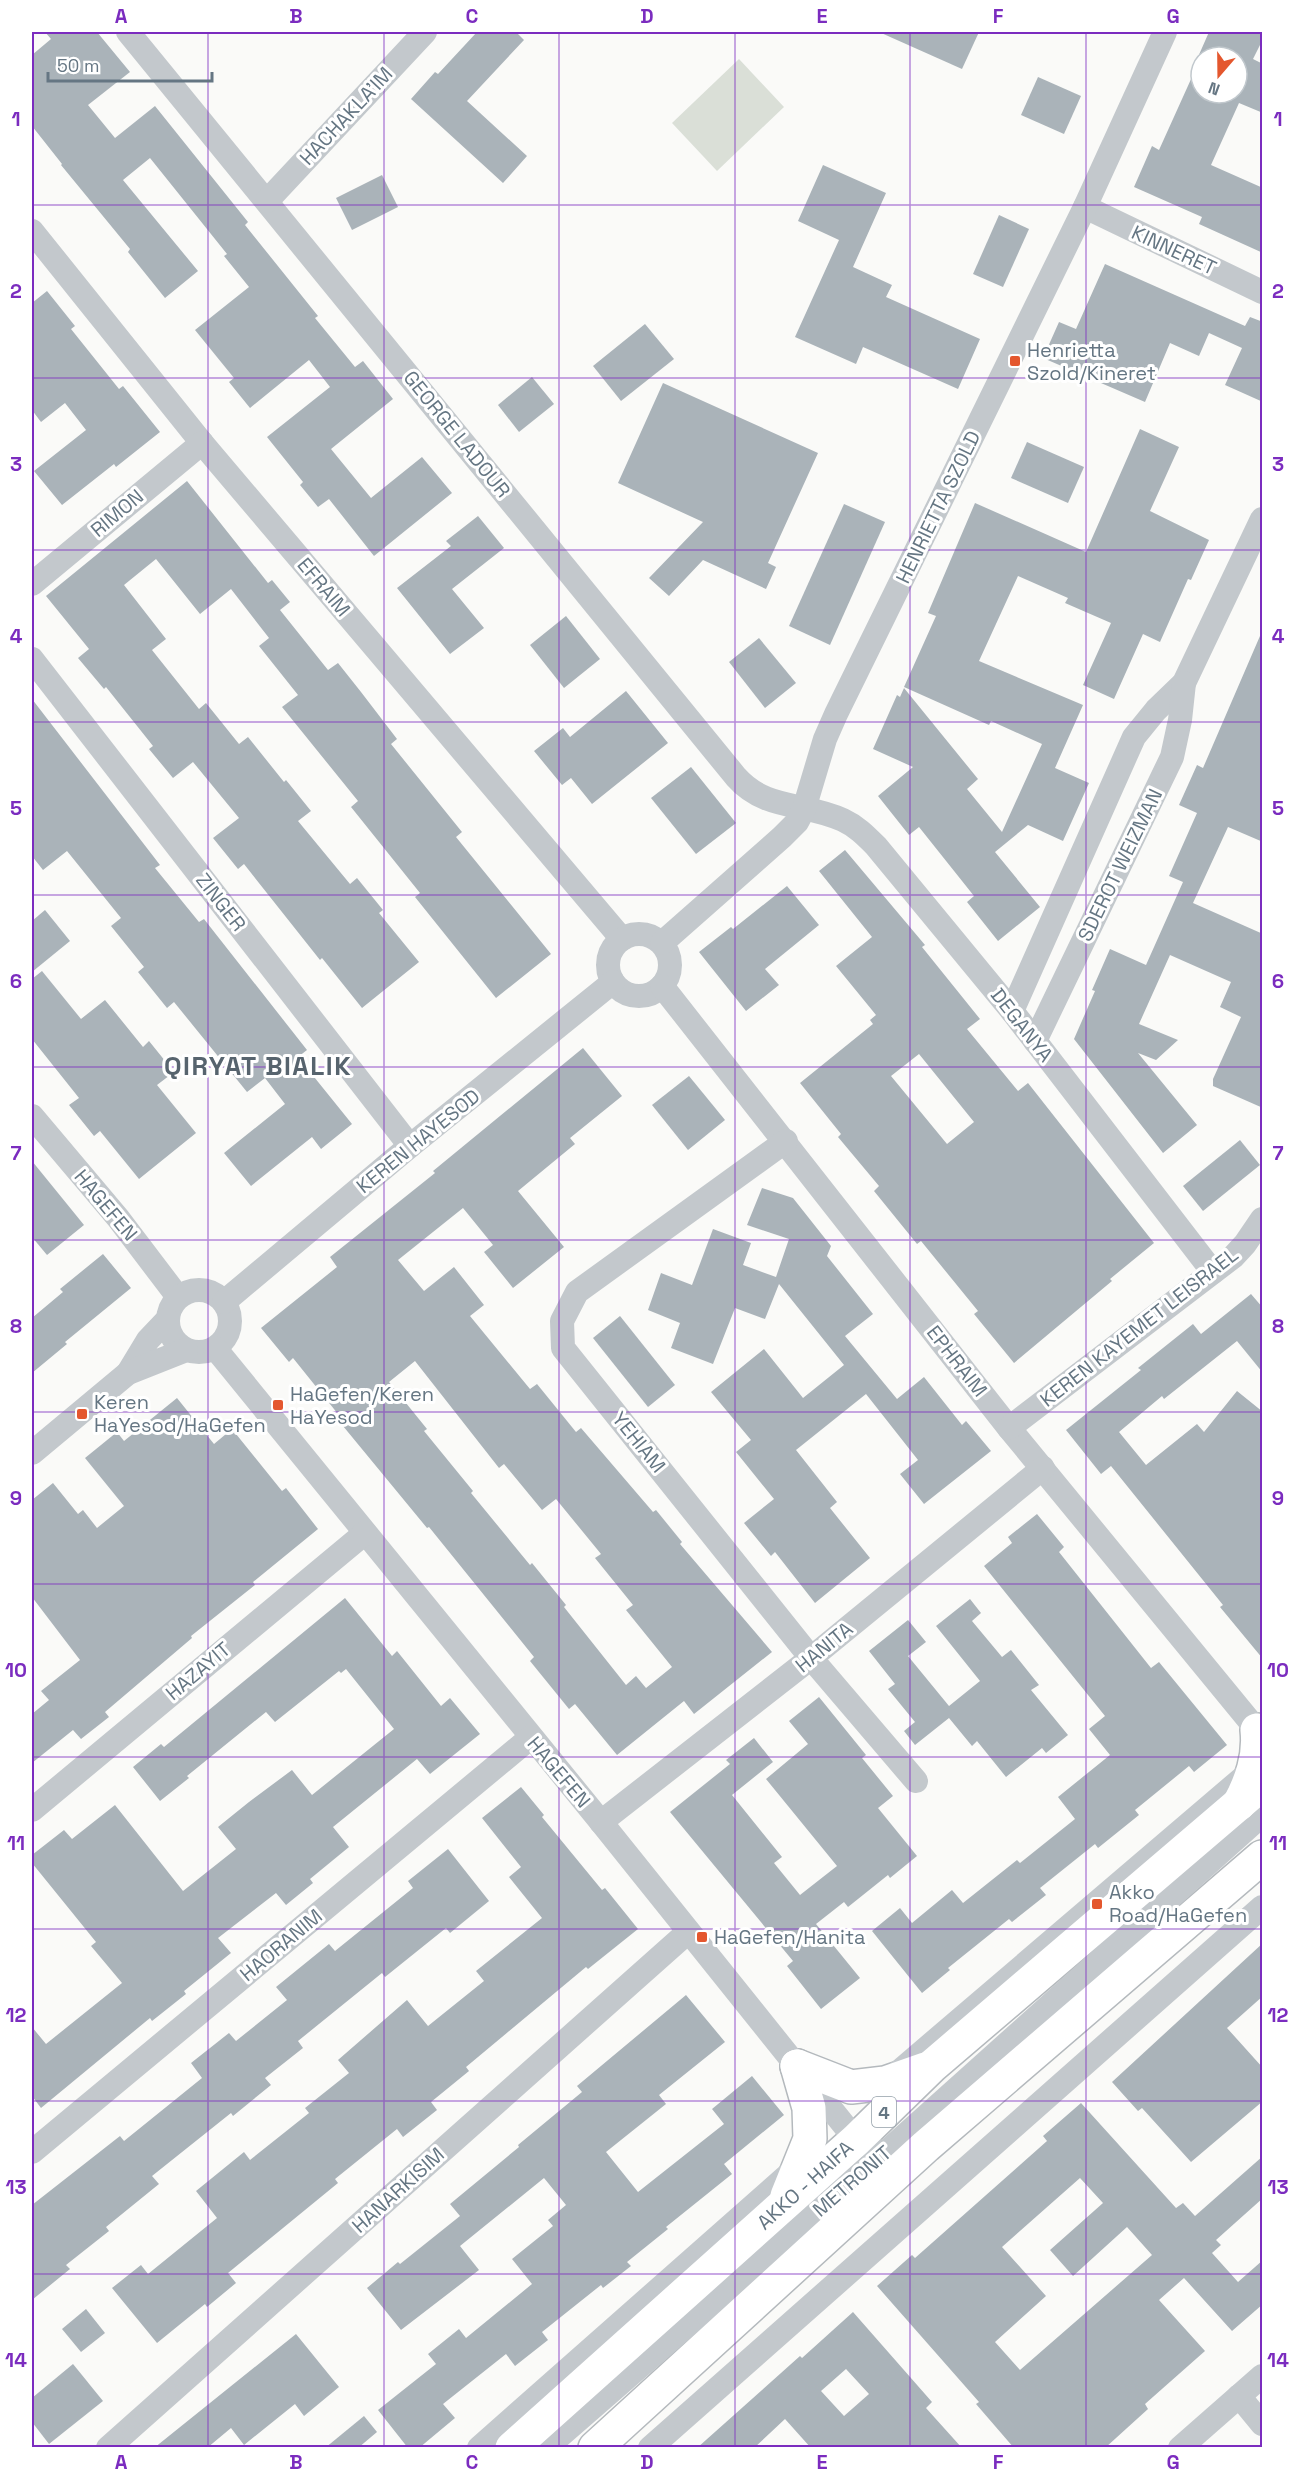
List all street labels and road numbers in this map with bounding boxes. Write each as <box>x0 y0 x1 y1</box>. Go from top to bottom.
street label: HACHAKLA'IM <box>294 61 398 171</box>
street label: KINNERET <box>1127 219 1221 281</box>
street label: GEORGE LADOUR <box>398 365 516 503</box>
street label: HENRIETTA SZOLD <box>890 426 986 588</box>
street label: RIMON <box>85 483 149 543</box>
street label: EFRAIM <box>292 552 356 622</box>
street label: SDEROT WEIZMAN <box>1072 784 1168 946</box>
street label: ZINGER <box>190 868 252 936</box>
street label: DEGANYA <box>985 983 1059 1068</box>
street label: KEREN HAYESOD <box>351 1083 485 1199</box>
street label: HAGEFEN <box>69 1164 143 1246</box>
street label: KEREN KAYEMET LEISRAEL <box>1035 1242 1243 1412</box>
street label: EPHRAIM <box>921 1320 993 1402</box>
street label: YEHIAM <box>606 1406 672 1478</box>
street label: HANITA <box>790 1616 858 1678</box>
street label: HAZAYIT <box>160 1636 236 1706</box>
street label: HAGEFEN <box>522 1731 596 1813</box>
street label: HAORANIM <box>234 1903 328 1987</box>
road number: 4 <box>872 2097 896 2127</box>
street label: AKKO - HAIFA <box>751 2135 859 2235</box>
street label: METRONIT <box>807 2139 897 2222</box>
street label: HANARKISIM <box>346 2142 450 2238</box>

